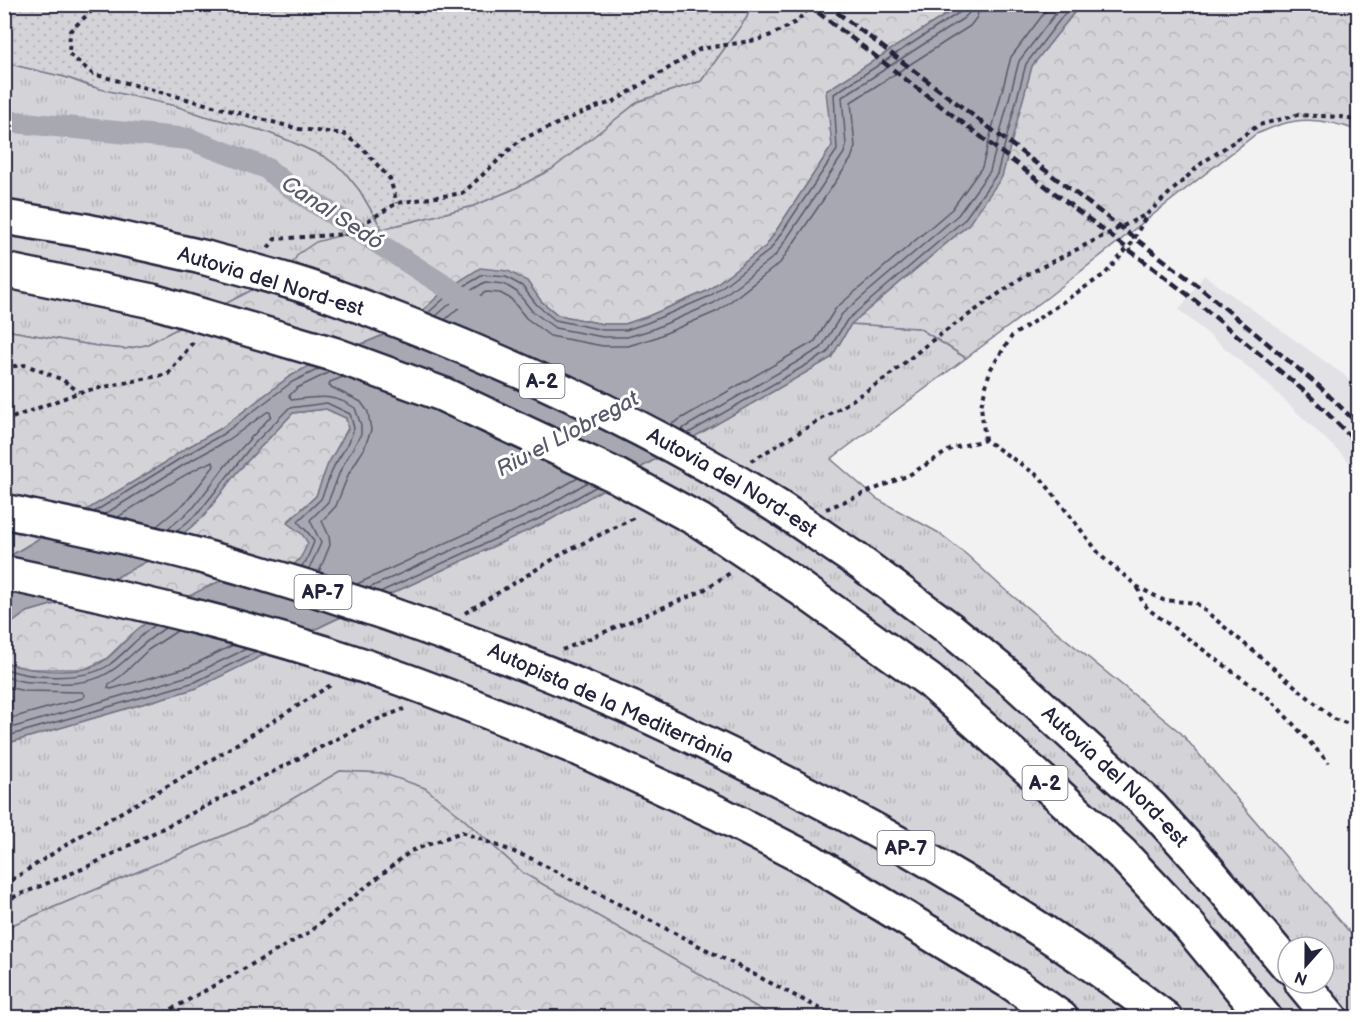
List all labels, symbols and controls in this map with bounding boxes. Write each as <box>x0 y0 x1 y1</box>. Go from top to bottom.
water label: Canal Sedó <box>276 170 388 256</box>
street label: Autovia del Nord-est <box>175 241 367 322</box>
road number: A-2 <box>520 364 564 398</box>
water label: Riu el Llobregat <box>492 385 645 483</box>
street label: Autovia del Nord-est <box>643 423 822 543</box>
road number: AP-7 <box>294 575 352 609</box>
street label: Autopista de la Mediterrània <box>484 638 738 769</box>
street label: Autovia del Nord-est <box>1036 701 1194 853</box>
road number: A-2 <box>1022 766 1068 800</box>
road number: AP-7 <box>878 831 934 865</box>
north arrow <box>1276 935 1336 995</box>
text: N <box>1292 967 1310 989</box>

